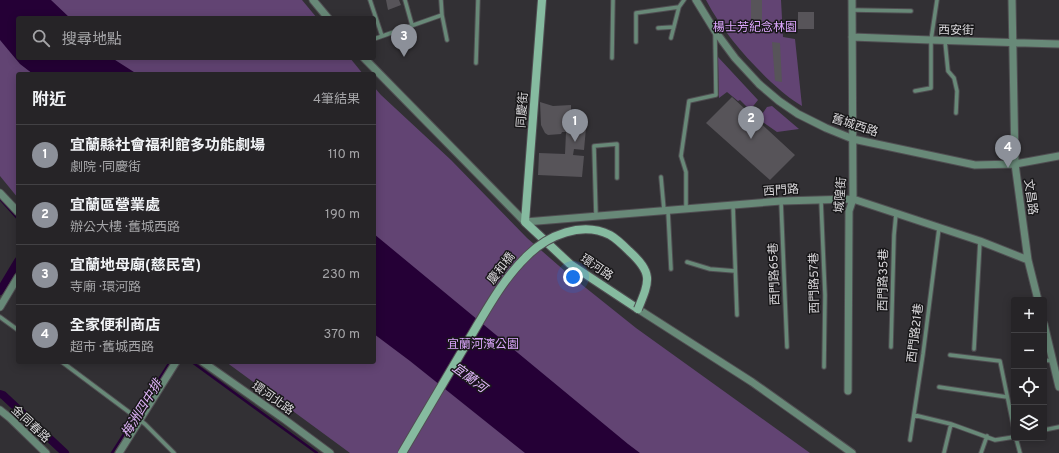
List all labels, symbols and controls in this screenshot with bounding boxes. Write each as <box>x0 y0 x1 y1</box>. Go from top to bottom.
search box <box>16 16 376 60</box>
park label: 楊士芳紀念林園 <box>713 20 797 36</box>
street label: 西安街 <box>938 23 974 39</box>
pin: 3 <box>391 24 417 57</box>
icon: search <box>30 27 52 49</box>
text: 搜尋地點 <box>62 31 122 50</box>
text: 附近 <box>32 90 66 112</box>
text: 4筆結果 <box>313 92 360 108</box>
street label: 同慶街 <box>514 92 532 129</box>
pin: 2 <box>738 106 764 139</box>
pin: 1 <box>562 109 588 142</box>
street label: 舊城西路 <box>829 111 880 141</box>
pin: 4 <box>995 135 1021 168</box>
text: 宜蘭縣社會福利館多功能劇場 <box>70 137 265 156</box>
text: 1 <box>42 147 48 163</box>
text: 110 m <box>328 147 360 163</box>
text: 劇院 · 同慶街 <box>70 160 141 176</box>
street label: 城隍街 <box>831 176 851 214</box>
street label: 文昌路 <box>1020 178 1040 216</box>
street label: 西門路 <box>763 182 800 200</box>
text: 宜蘭區營業處 <box>70 197 160 216</box>
text: 2 <box>41 207 49 223</box>
text: 190 m <box>325 207 360 223</box>
text: 辦公大樓 · 舊城西路 <box>70 220 180 236</box>
street label: 西門路65巷 <box>766 242 784 306</box>
street label: 西門路35巷 <box>875 249 893 311</box>
street label: 慶和橋 <box>484 250 519 288</box>
street label: 環河路 <box>577 251 616 285</box>
street label: 西門路57巷 <box>806 252 824 314</box>
text: 宜蘭地母廟(慈民宮) <box>70 257 201 276</box>
text: 3 <box>41 267 49 283</box>
text: 230 m <box>322 267 360 283</box>
your location <box>563 267 583 287</box>
text: 寺廟 · 環河路 <box>70 280 141 296</box>
map controls <box>1011 297 1047 441</box>
button: + <box>1011 297 1047 333</box>
street label: 西門路21巷 <box>904 302 928 364</box>
text: 全家便利商店 <box>70 317 160 336</box>
text: 4 <box>41 327 49 343</box>
text: 370 m <box>323 327 360 343</box>
button: − <box>1011 333 1047 369</box>
park label: 宜蘭河濱公園 <box>447 337 519 353</box>
text: 超市 · 舊城西路 <box>70 340 154 356</box>
water label: 宜蘭河 <box>448 360 492 399</box>
button: locate <box>1011 369 1047 405</box>
water label: 梅洲四中排 <box>119 376 168 441</box>
street label: 環河北路 <box>248 378 297 419</box>
street label: 金同春路 <box>7 403 53 447</box>
button: layers <box>1011 405 1047 441</box>

